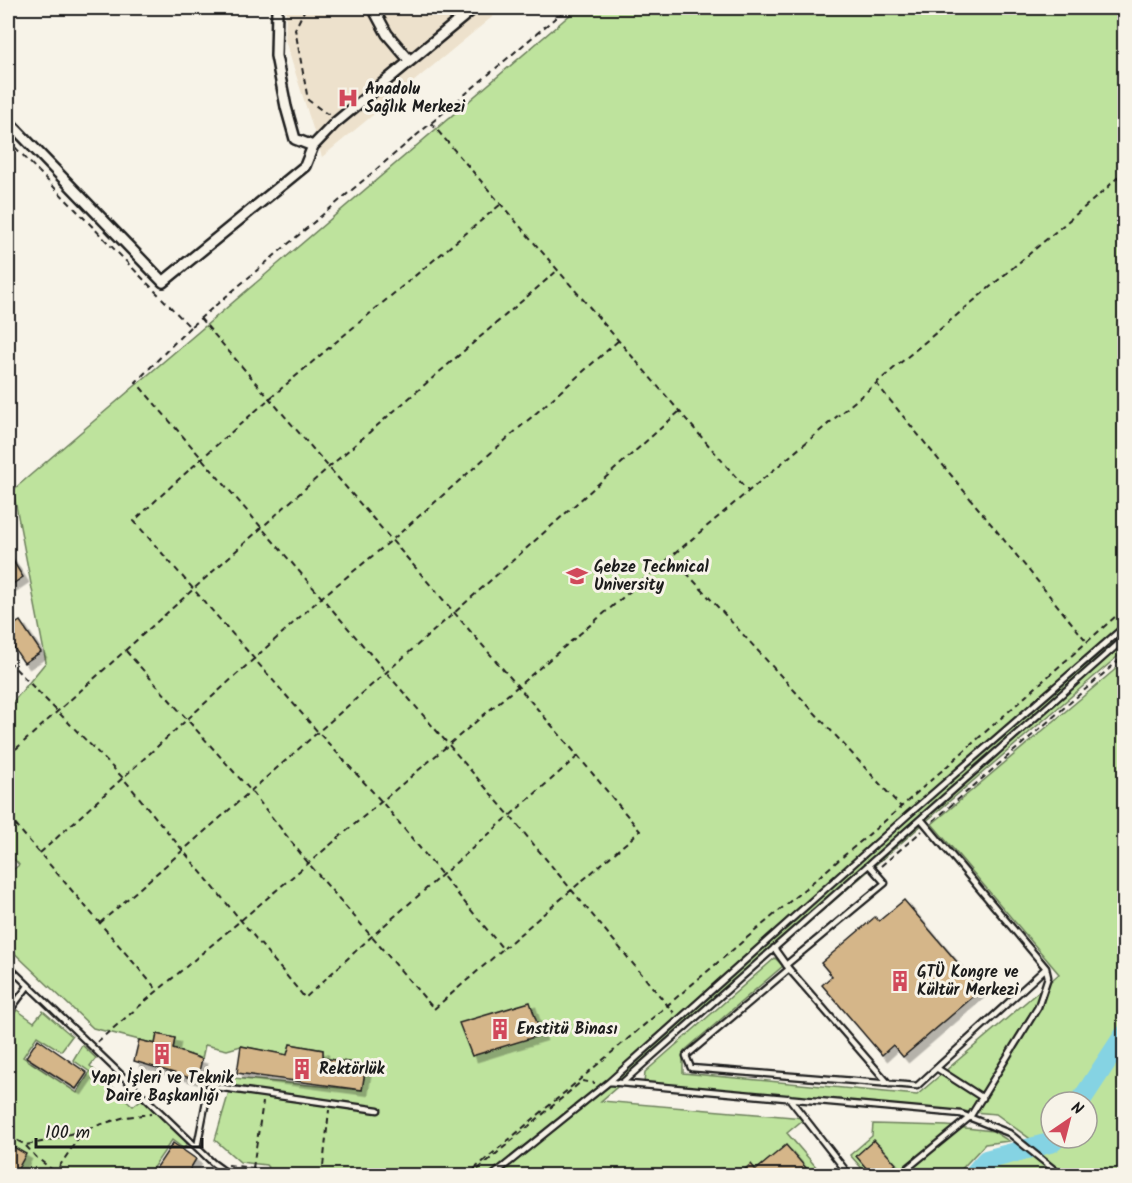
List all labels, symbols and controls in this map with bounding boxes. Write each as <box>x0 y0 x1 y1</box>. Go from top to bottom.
place label: Anadolu Sağlık Merkezi <box>365 77 466 120</box>
hospital icon: Anadolu Sağlık Merkezi <box>336 86 360 110</box>
place label: Gebze Technical University <box>594 555 709 598</box>
school or university icon: Gebze Technical University <box>565 564 589 588</box>
place label: GTÜ Kongre ve Kültür Merkezi <box>917 960 1019 1003</box>
building icon: GTÜ Kongre ve Kültür Merkezi <box>888 969 912 993</box>
building icon: Enstitü Binası <box>488 1017 512 1041</box>
place label: Enstitü Binası <box>517 1017 617 1042</box>
building icon: Yapı İşleri ve Teknik Daire Başkanlığı <box>150 1042 174 1066</box>
building icon: Rektörlük <box>290 1057 314 1081</box>
place label: Rektörlük <box>319 1057 385 1082</box>
place label: Yapı İşleri ve Teknik Daire Başkanlığı <box>91 1066 234 1109</box>
north arrow <box>1039 1090 1099 1150</box>
text: N <box>1065 1096 1088 1122</box>
scale bar <box>36 1111 202 1149</box>
text: 100 m <box>45 1119 90 1148</box>

